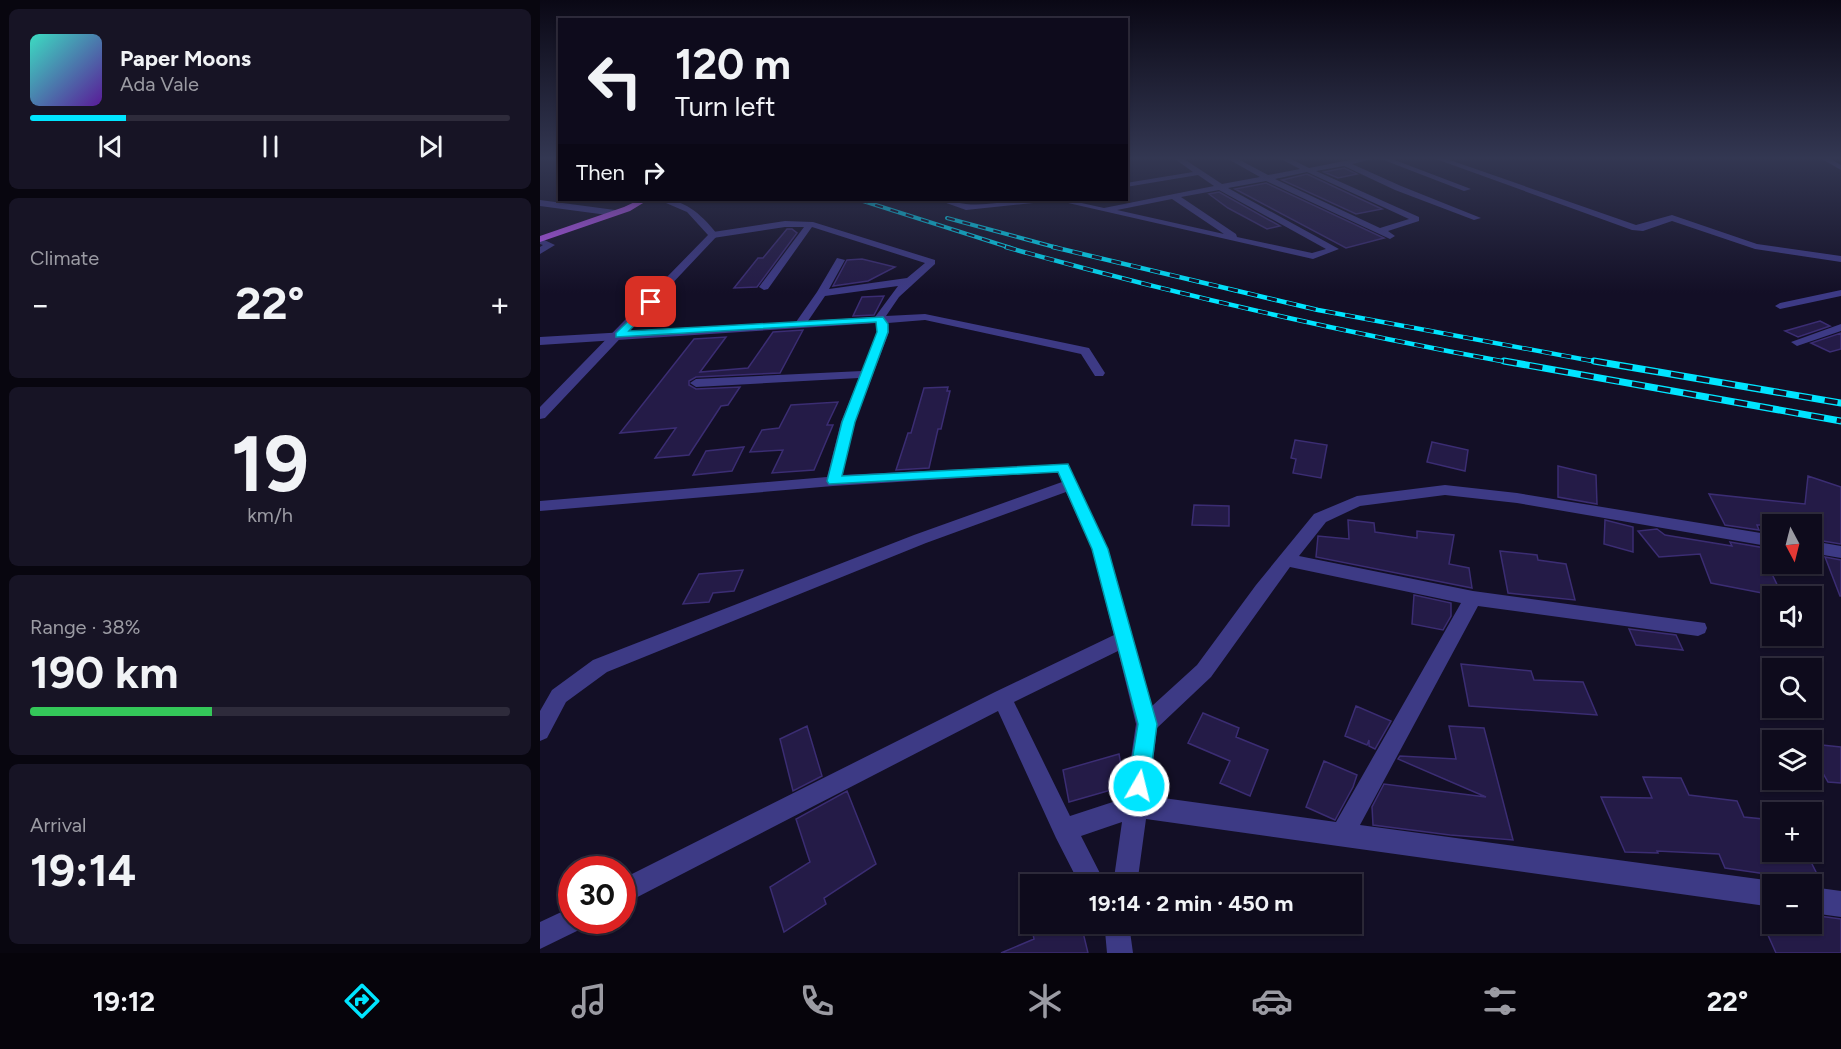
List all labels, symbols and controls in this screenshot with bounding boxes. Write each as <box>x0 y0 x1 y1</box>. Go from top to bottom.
text: 120 m <box>675 39 791 90</box>
icon: left <box>576 42 654 120</box>
text: Paper Moons <box>120 45 251 72</box>
text: Ada Vale <box>120 72 199 96</box>
text: Turn left <box>675 90 775 123</box>
icon: previous <box>94 130 127 163</box>
icon: pause <box>254 130 287 163</box>
icon: next <box>414 130 447 163</box>
icon: right <box>637 156 670 189</box>
text: Then <box>576 159 625 186</box>
text: Climate <box>30 246 99 270</box>
text: 22° <box>235 276 305 330</box>
pin <box>625 276 676 327</box>
text: − <box>30 285 51 324</box>
text: + <box>489 285 510 324</box>
icon: arrive <box>634 285 667 318</box>
text: 19 <box>231 417 309 511</box>
text: km/h <box>247 503 293 527</box>
north arrow <box>1762 514 1822 574</box>
map controls <box>1762 514 1822 934</box>
button: sound <box>1762 586 1822 646</box>
text: Range · 38% <box>30 615 140 639</box>
text: 190 km <box>30 645 178 699</box>
button: search <box>1762 658 1822 718</box>
button: layers <box>1762 730 1822 790</box>
position arrow <box>1107 754 1171 818</box>
button: + <box>1762 802 1822 862</box>
text: Arrival <box>30 813 86 837</box>
text: 19:14 <box>30 843 136 897</box>
speed limit sign: 30 <box>558 856 636 934</box>
button: − <box>1762 874 1822 934</box>
text: 19:14 · 2 min · 450 m <box>1088 890 1294 917</box>
icon: directions <box>341 980 383 1022</box>
icon: music <box>568 980 610 1022</box>
icon: phone <box>796 980 838 1022</box>
icon: climate <box>1024 980 1066 1022</box>
icon: car <box>1251 980 1293 1022</box>
icon: filters <box>1479 980 1521 1022</box>
text: 19:12 <box>93 985 155 1018</box>
text: 22° <box>1707 985 1748 1018</box>

